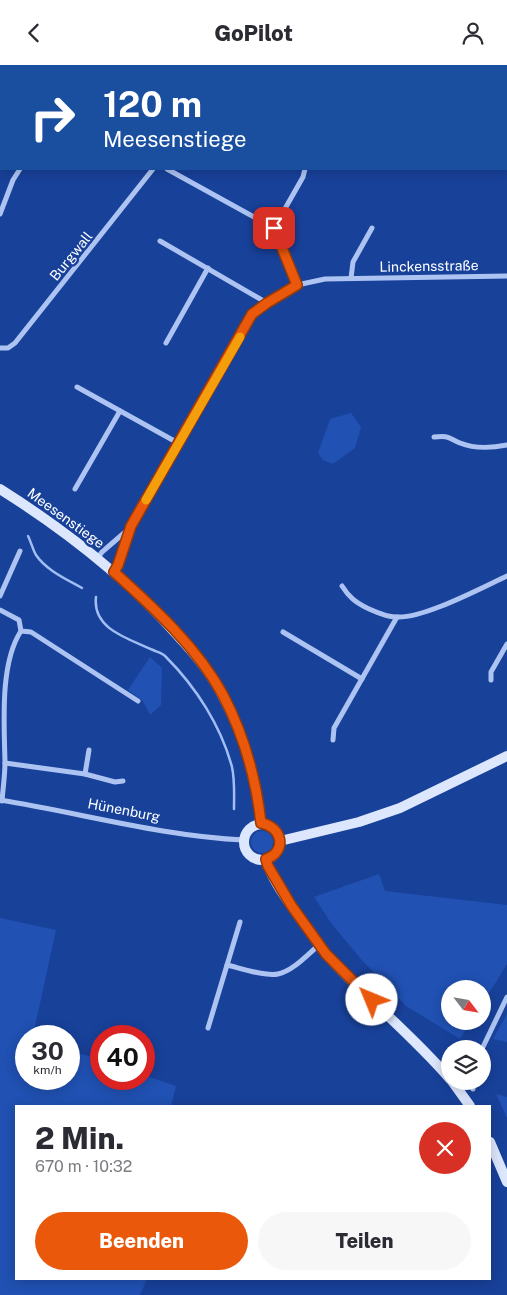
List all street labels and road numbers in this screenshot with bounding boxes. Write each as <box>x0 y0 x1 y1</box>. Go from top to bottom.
street label: Burgwall <box>46 228 96 284</box>
street label: Linckensstraße <box>379 257 479 275</box>
street label: Meesenstiege <box>24 485 108 551</box>
street label: Hünenburg <box>86 795 162 825</box>

